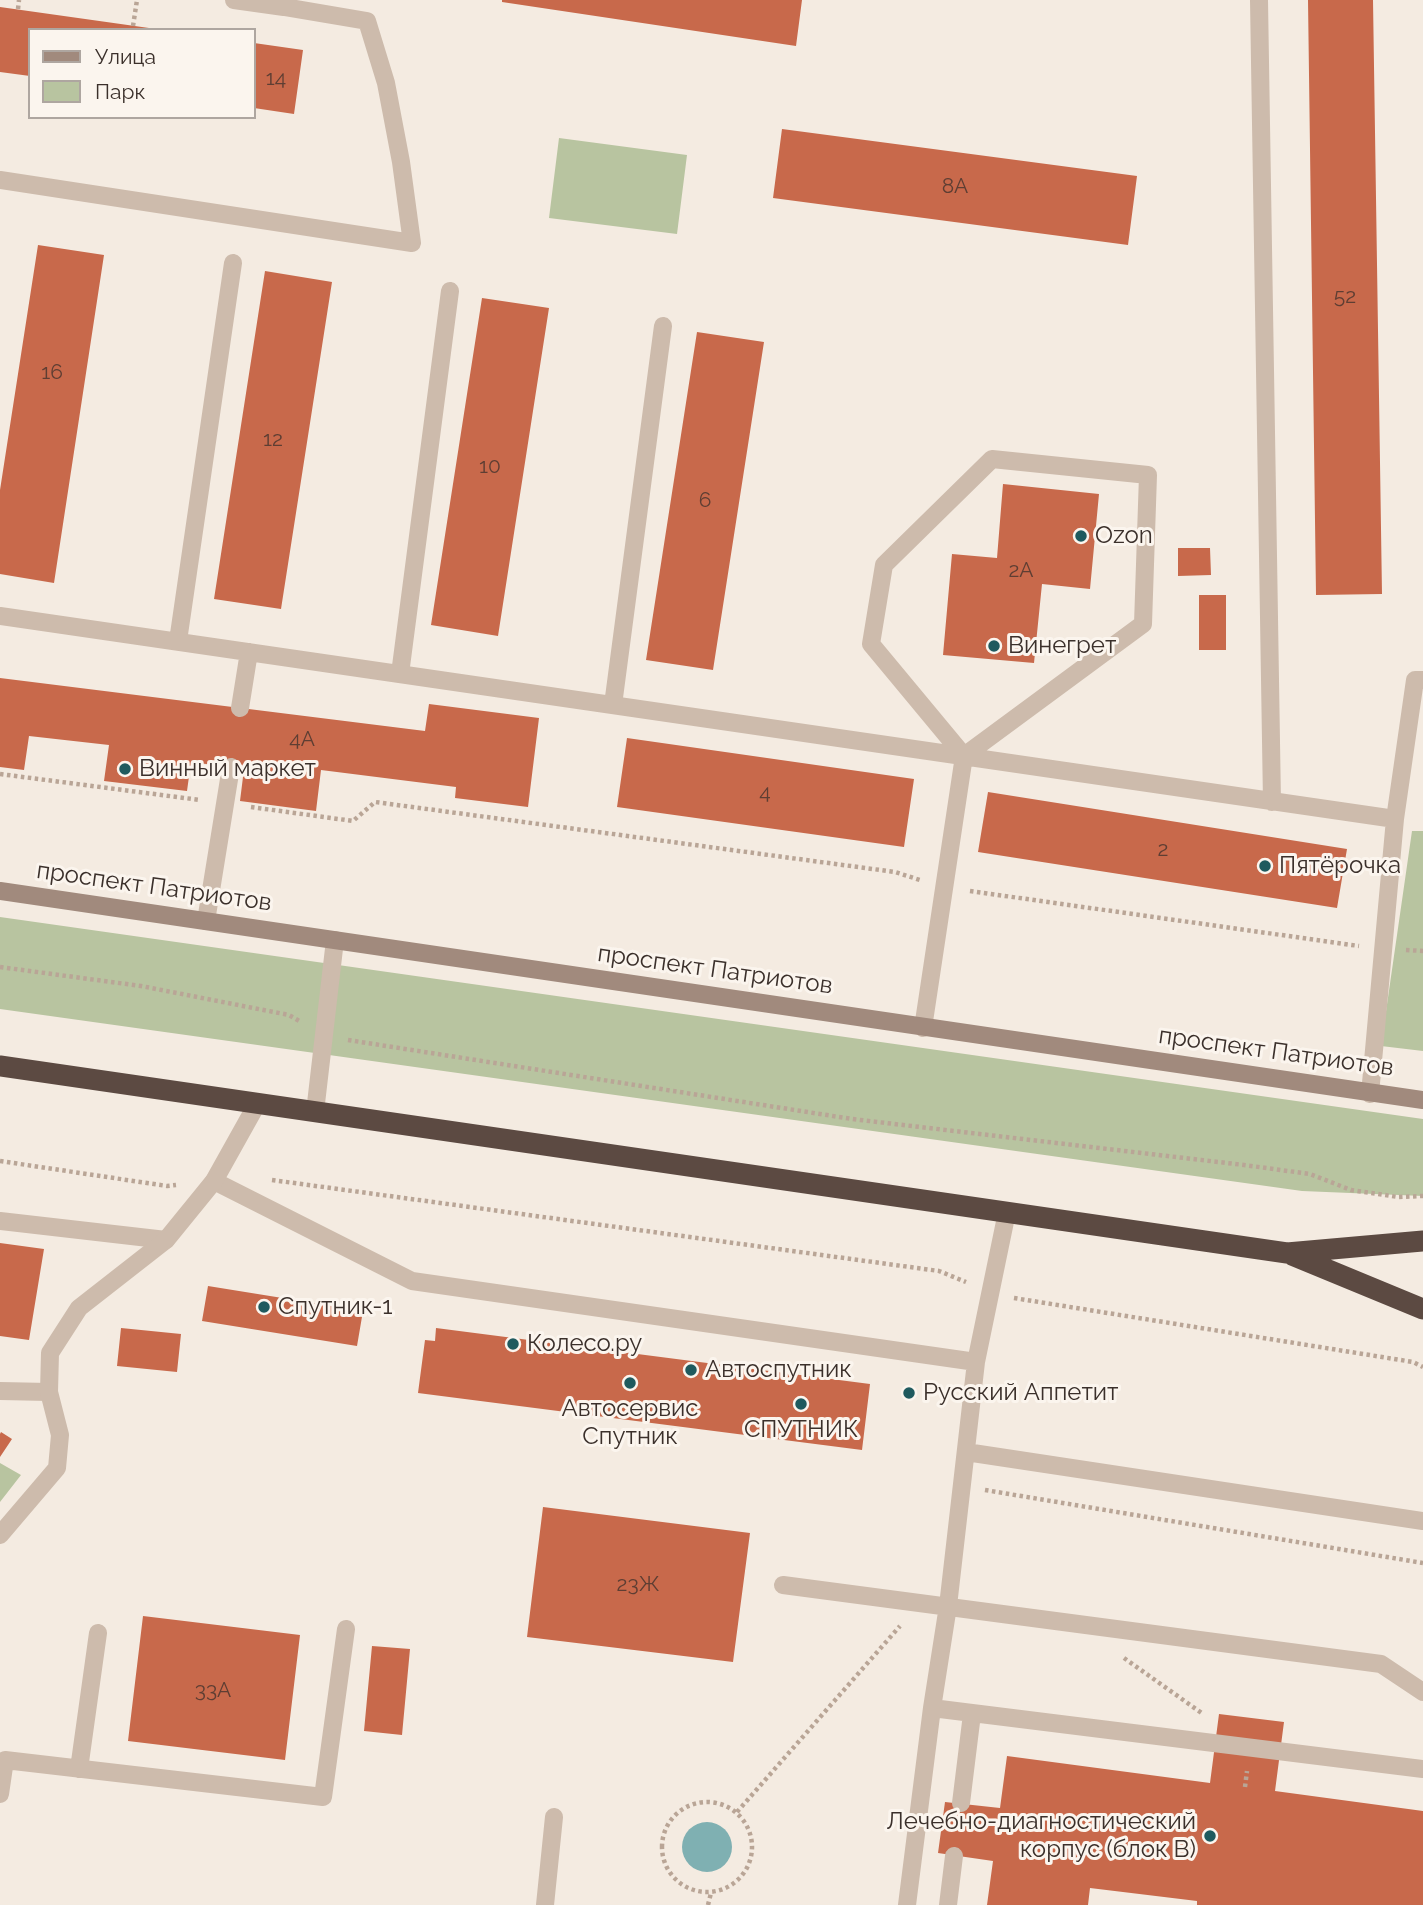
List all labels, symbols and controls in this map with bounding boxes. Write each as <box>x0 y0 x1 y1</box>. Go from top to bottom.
legend <box>28 28 256 119</box>
text: Улица <box>95 44 156 69</box>
house number: 14 <box>266 66 286 92</box>
text: Парк <box>95 79 145 104</box>
house number: 8А <box>942 174 968 200</box>
house number: 52 <box>1334 284 1356 310</box>
house number: 16 <box>41 360 63 386</box>
house number: 12 <box>263 427 283 453</box>
house number: 10 <box>479 454 501 480</box>
house number: 6 <box>699 488 711 514</box>
place label: Ozon <box>1095 522 1153 550</box>
marker: Ozon <box>1073 528 1089 544</box>
house number: 2А <box>1008 558 1034 584</box>
place label: Винегрет <box>1008 632 1116 660</box>
marker: Винегрет <box>986 638 1002 654</box>
house number: 4А <box>289 727 315 753</box>
place label: Винный маркет <box>139 755 316 783</box>
marker: Винный маркет <box>117 761 133 777</box>
house number: 4 <box>759 780 771 806</box>
house number: 2 <box>1158 837 1168 863</box>
place label: Пятёрочка <box>1279 852 1401 880</box>
street label: проспект Патриотов <box>35 856 273 918</box>
marker: Пятёрочка <box>1257 858 1273 874</box>
street label: проспект Патриотов <box>596 939 834 1001</box>
street label: проспект Патриотов <box>1157 1021 1395 1083</box>
place label: Спутник-1 <box>278 1293 392 1321</box>
marker: Спутник-1 <box>256 1299 272 1315</box>
place label: Колесо.ру <box>527 1330 642 1358</box>
marker: Колесо.ру <box>505 1336 521 1352</box>
place label: Автоспутник <box>705 1356 852 1384</box>
marker: Автоспутник <box>683 1362 699 1378</box>
marker: Автосервис Спутник <box>622 1375 638 1391</box>
place label: Русский Аппетит <box>923 1379 1119 1407</box>
marker: Русский Аппетит <box>901 1385 917 1401</box>
place label: Автосервис Спутник <box>562 1395 698 1451</box>
marker: СПУТНИК <box>793 1396 809 1412</box>
place label: СПУТНИК <box>744 1416 858 1444</box>
house number: 23Ж <box>617 1572 659 1598</box>
house number: 33А <box>195 1678 231 1704</box>
place label: Лечебно-диагностический корпус (блок В) <box>886 1808 1196 1864</box>
marker: Лечебно-диагностический корпус (блок В) <box>1202 1828 1218 1844</box>

